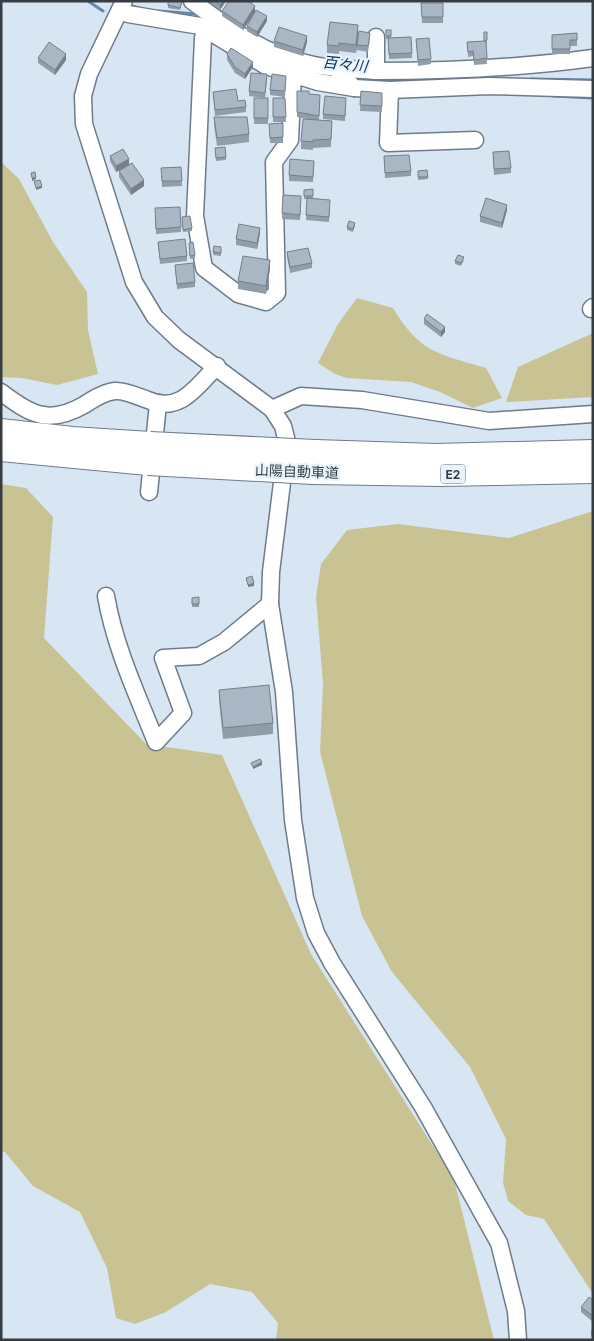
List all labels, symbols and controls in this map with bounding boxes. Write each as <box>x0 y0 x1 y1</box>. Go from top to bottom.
water label: 百々川 <box>322 52 370 76</box>
street label: 山陽自動車道 <box>255 461 339 481</box>
road number: E2 <box>440 464 466 484</box>

